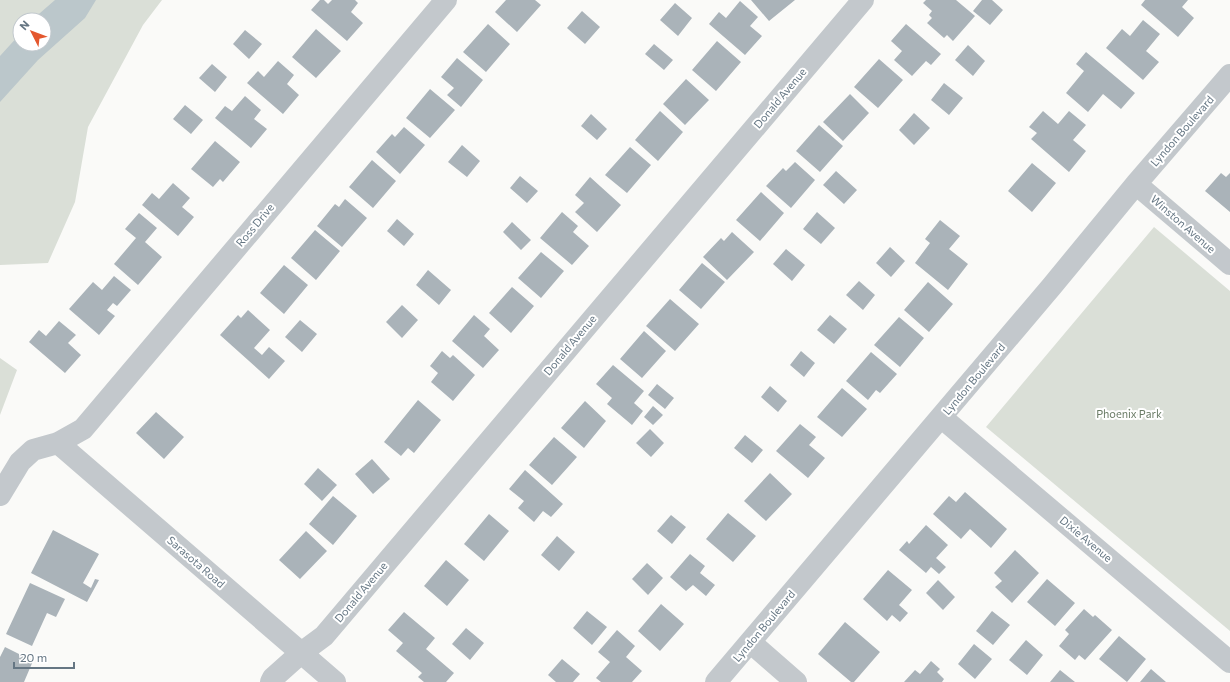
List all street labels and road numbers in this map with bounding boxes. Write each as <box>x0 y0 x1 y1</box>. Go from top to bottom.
street label: Donald Avenue <box>751 65 809 130</box>
street label: Lyndon Boulevard <box>1147 93 1216 169</box>
street label: Winston Avenue <box>1148 192 1218 255</box>
street label: Ross Drive <box>233 200 276 249</box>
street label: Donald Avenue <box>541 312 599 377</box>
street label: Lyndon Boulevard <box>940 340 1007 417</box>
street label: Dixie Avenue <box>1058 513 1115 564</box>
street label: Sarasota Road <box>165 533 228 590</box>
street label: Donald Avenue <box>332 559 390 624</box>
street label: Lyndon Boulevard <box>730 587 797 664</box>

